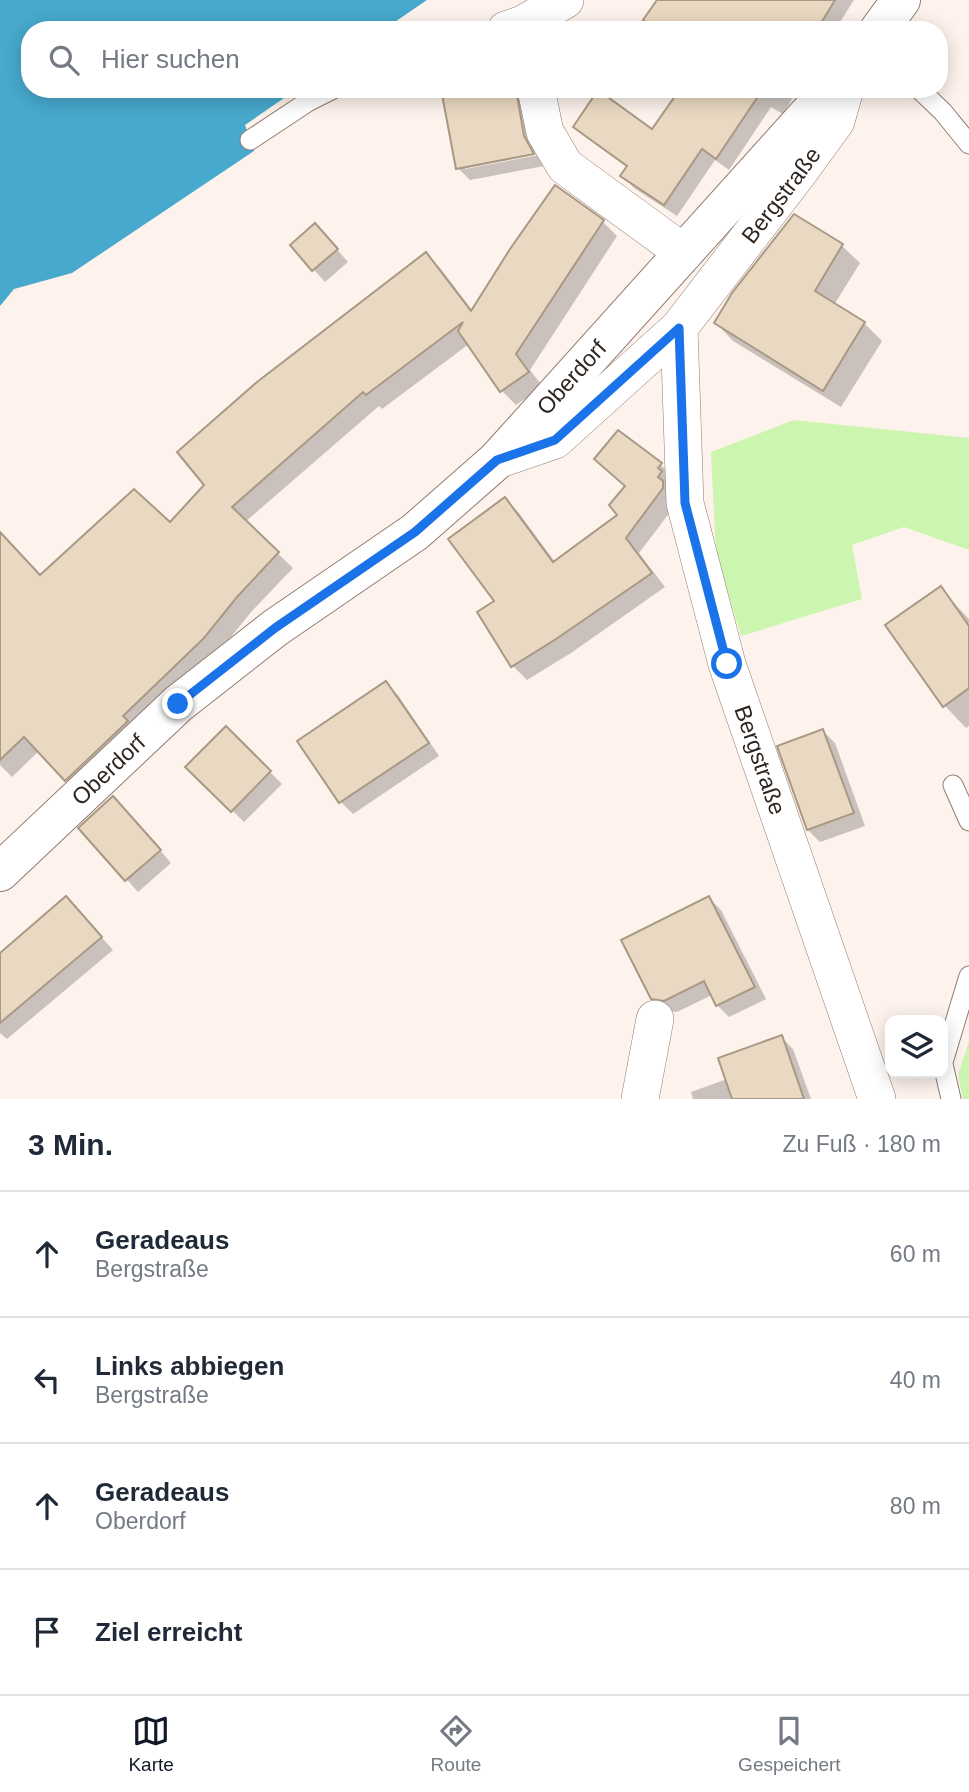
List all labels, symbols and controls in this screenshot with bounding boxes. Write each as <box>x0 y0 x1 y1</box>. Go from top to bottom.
search box <box>21 21 948 98</box>
icon: search <box>45 41 83 79</box>
text: Hier suchen <box>101 44 240 74</box>
street label: Bergstraße <box>736 142 826 248</box>
street label: Oberdorf <box>531 335 612 420</box>
route start <box>711 648 742 679</box>
route end <box>162 688 193 719</box>
street label: Bergstraße <box>729 702 791 818</box>
street label: Oberdorf <box>66 729 151 810</box>
map controls <box>885 1015 948 1078</box>
button: layers <box>885 1015 948 1078</box>
text: 3 Min. <box>28 1128 113 1161</box>
text: Zu Fuß · 180 m <box>783 1131 941 1157</box>
text: Geradeaus <box>95 1225 229 1255</box>
icon: ahead <box>28 1235 66 1273</box>
text: 60 m <box>890 1241 941 1267</box>
text: Bergstraße <box>95 1256 209 1282</box>
text: Links abbiegen <box>95 1351 284 1381</box>
icon: left <box>28 1361 66 1399</box>
text: 40 m <box>890 1367 941 1393</box>
text: Bergstraße <box>95 1382 209 1408</box>
text: Geradeaus <box>95 1477 229 1507</box>
icon: ahead <box>28 1487 66 1525</box>
text: 80 m <box>890 1493 941 1519</box>
text: Oberdorf <box>95 1508 186 1534</box>
icon: arrive <box>28 1613 66 1651</box>
text: Ziel erreicht <box>95 1617 242 1647</box>
tab: Karte <box>128 1712 174 1776</box>
tab: Route <box>431 1712 481 1776</box>
tab: Gespeichert <box>738 1712 841 1776</box>

